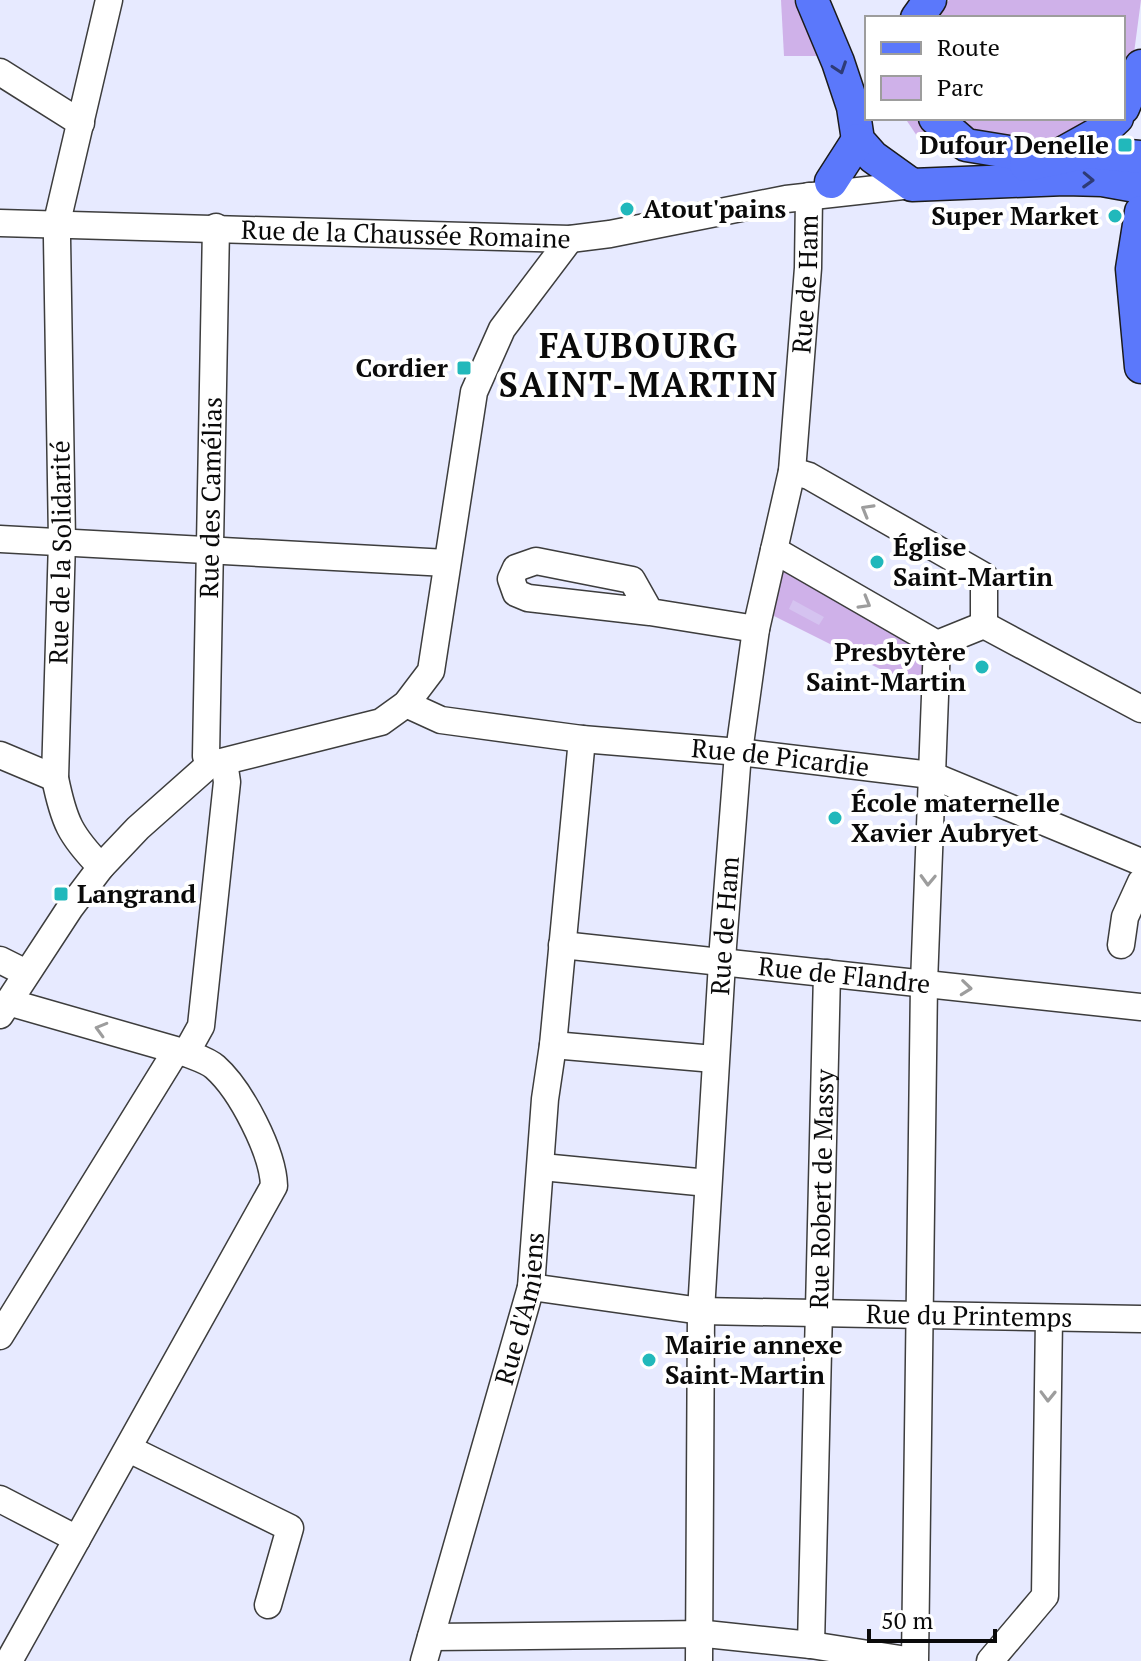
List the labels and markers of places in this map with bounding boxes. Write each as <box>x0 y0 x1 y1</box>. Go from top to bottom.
place label: Dufour Denelle <box>920 127 1109 161</box>
marker: Dufour Denelle <box>1116 136 1134 154</box>
place label: Atout'pains <box>643 191 786 225</box>
place label: Super Market <box>931 198 1100 232</box>
marker: Atout'pains <box>618 200 636 218</box>
marker: Super Market <box>1106 207 1124 225</box>
place label: Cordier <box>356 350 449 384</box>
marker: Cordier <box>455 359 473 377</box>
place label: Église Saint-Martin <box>893 529 1053 593</box>
marker: Église Saint-Martin <box>868 553 886 571</box>
place label: Presbytère Saint-Martin <box>806 634 966 698</box>
marker: Presbytère Saint-Martin <box>973 658 991 676</box>
place label: École maternelle Xavier Aubryet <box>851 785 1060 849</box>
marker: École maternelle Xavier Aubryet <box>826 809 844 827</box>
place label: Langrand <box>77 876 196 910</box>
marker: Langrand <box>52 885 70 903</box>
place label: Mairie annexe Saint-Martin <box>665 1327 843 1391</box>
marker: Mairie annexe Saint-Martin <box>640 1351 658 1369</box>

